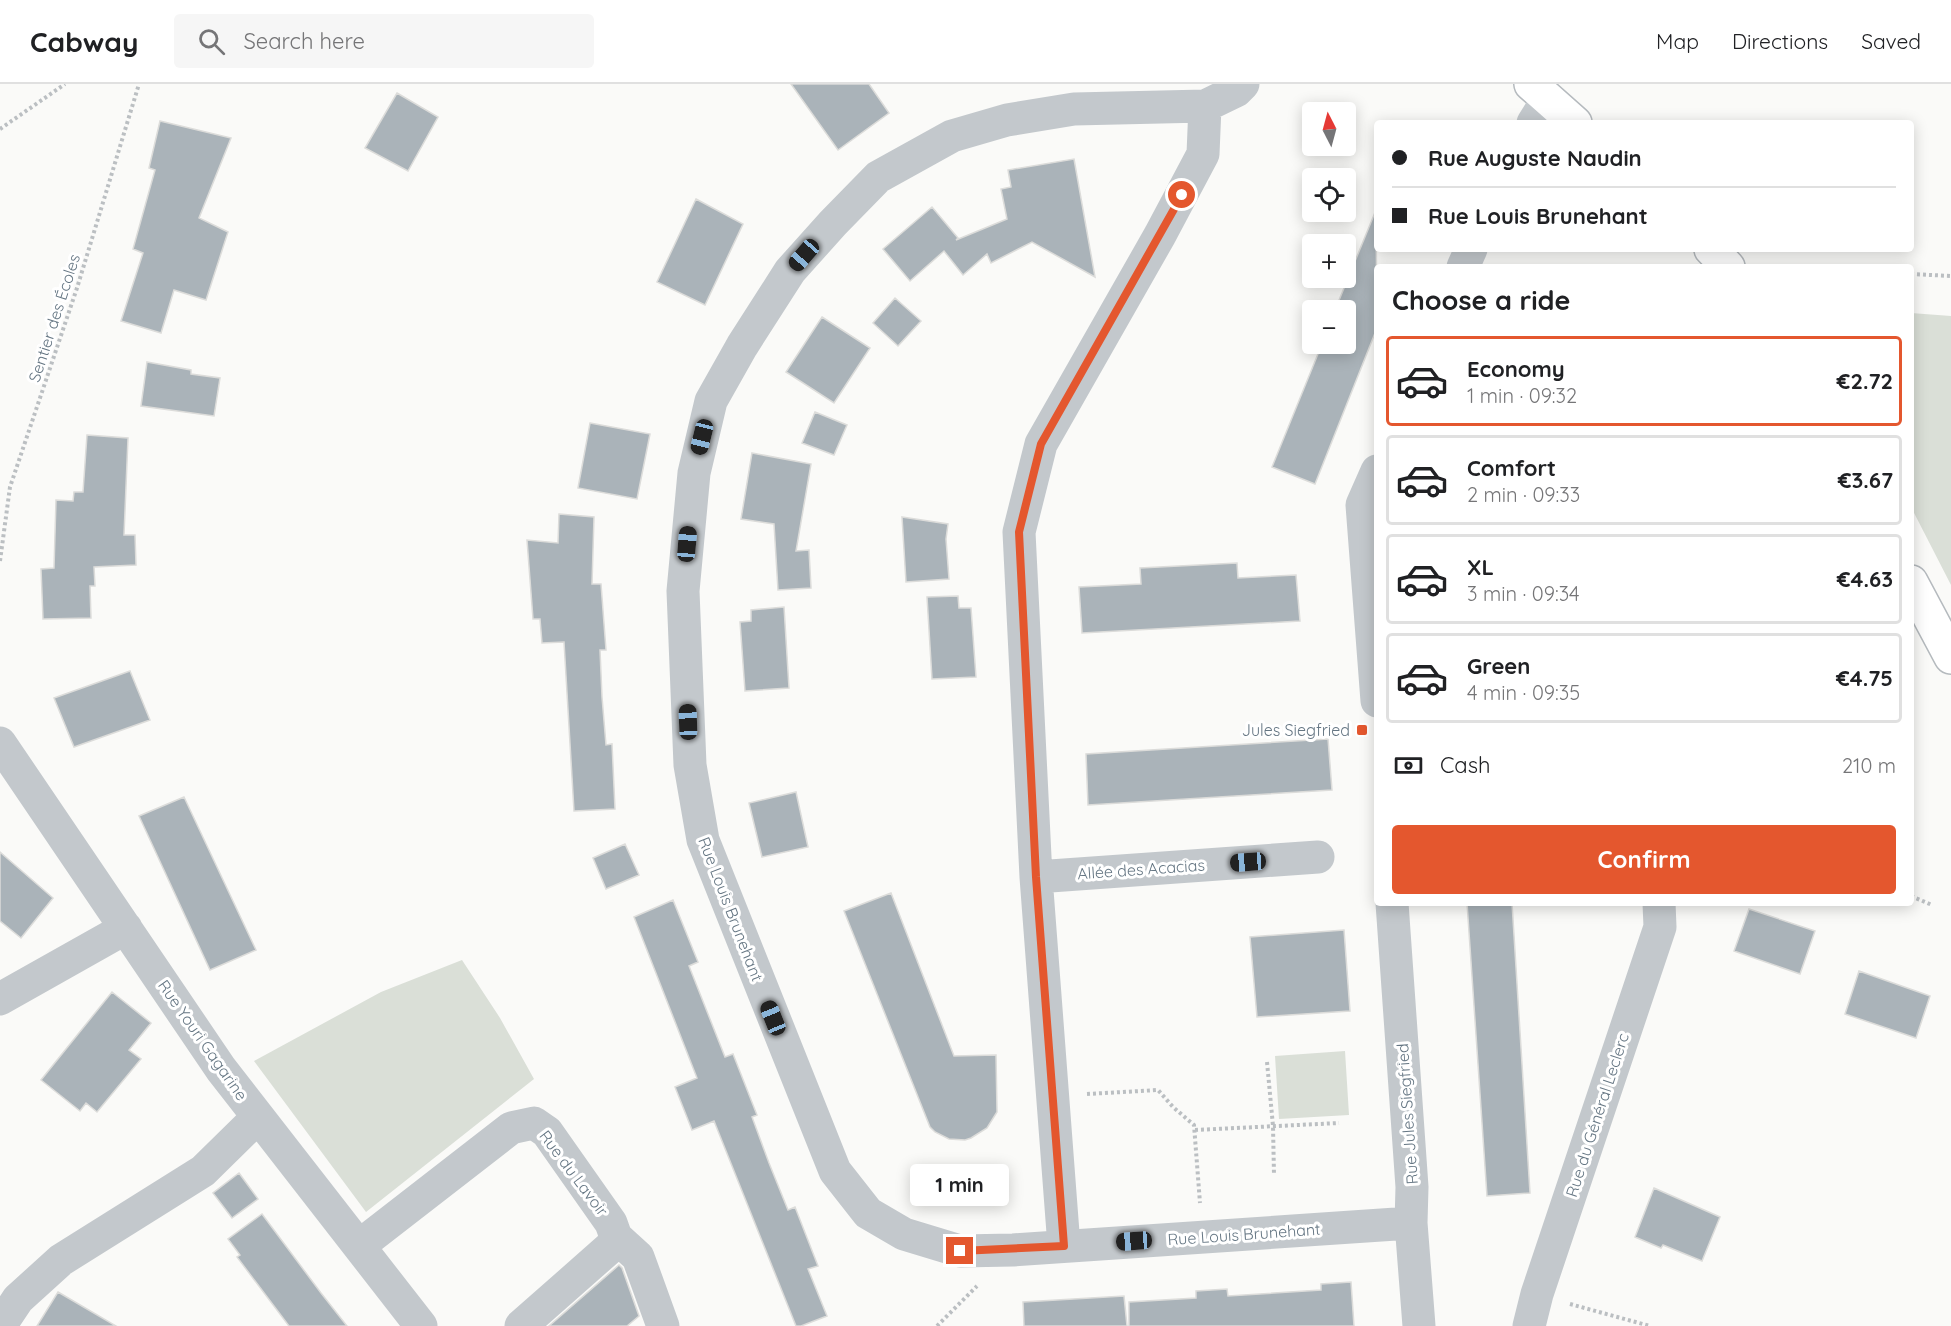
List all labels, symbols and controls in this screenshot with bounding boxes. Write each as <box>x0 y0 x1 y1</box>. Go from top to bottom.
search box <box>174 14 594 68</box>
text: Cabway <box>30 24 138 59</box>
icon: search <box>195 25 228 58</box>
text: Search here <box>243 27 365 55</box>
text: Map <box>1656 28 1699 54</box>
text: Directions <box>1732 28 1828 54</box>
text: Saved <box>1861 28 1921 54</box>
north arrow <box>1302 102 1356 156</box>
map controls <box>1302 102 1356 354</box>
text: Rue Auguste Naudin <box>1428 144 1642 172</box>
button: locate <box>1302 168 1356 222</box>
route start <box>1168 181 1195 208</box>
text: Rue Louis Brunehant <box>1428 202 1648 230</box>
button: + <box>1302 234 1356 288</box>
car <box>785 236 823 274</box>
street label: Sentier des Écoles <box>24 251 84 385</box>
text: Choose a ride <box>1392 283 1570 317</box>
button: − <box>1302 300 1356 354</box>
icon: car <box>1395 354 1449 408</box>
text: Economy <box>1467 355 1565 383</box>
text: €2.72 <box>1837 367 1893 395</box>
text: 1 min · 09:32 <box>1467 383 1577 408</box>
car <box>689 417 715 457</box>
icon: car <box>1395 453 1449 507</box>
text: Comfort <box>1467 454 1556 482</box>
text: €3.67 <box>1838 466 1893 494</box>
text: 2 min · 09:33 <box>1467 482 1580 507</box>
car <box>676 525 698 563</box>
icon: car <box>1395 552 1449 606</box>
text: XL <box>1467 553 1494 581</box>
text: €4.63 <box>1837 565 1893 593</box>
text: 3 min · 09:34 <box>1467 581 1580 606</box>
icon: car <box>1395 651 1449 705</box>
text: Green <box>1467 652 1530 680</box>
text: €4.75 <box>1836 664 1893 692</box>
text: 4 min · 09:35 <box>1467 680 1580 705</box>
car <box>678 704 698 740</box>
place label: Jules Siegfried <box>1242 720 1350 740</box>
marker: Jules Siegfried <box>1355 723 1369 737</box>
icon: cash <box>1392 749 1425 782</box>
text: Cash <box>1440 751 1491 779</box>
text: 210 m <box>1842 753 1896 778</box>
button: Confirm <box>1392 825 1896 894</box>
street label: Rue Louis Brunehant <box>694 834 768 984</box>
car <box>1229 852 1267 872</box>
street label: Allée des Acacias <box>1077 855 1205 883</box>
street label: Rue Youri Gagarine <box>154 976 252 1104</box>
car <box>758 998 788 1038</box>
street label: Rue du Général Leclerc <box>1561 1031 1633 1199</box>
street label: Rue Jules Siegfried <box>1392 1043 1422 1185</box>
street label: Rue du Lavoir <box>535 1126 613 1220</box>
callout: 1 min <box>910 1164 1010 1206</box>
text: 1 min <box>935 1172 984 1197</box>
street label: Rue Louis Brunehant <box>1167 1219 1321 1249</box>
car <box>1115 1231 1153 1251</box>
route end <box>946 1237 973 1264</box>

